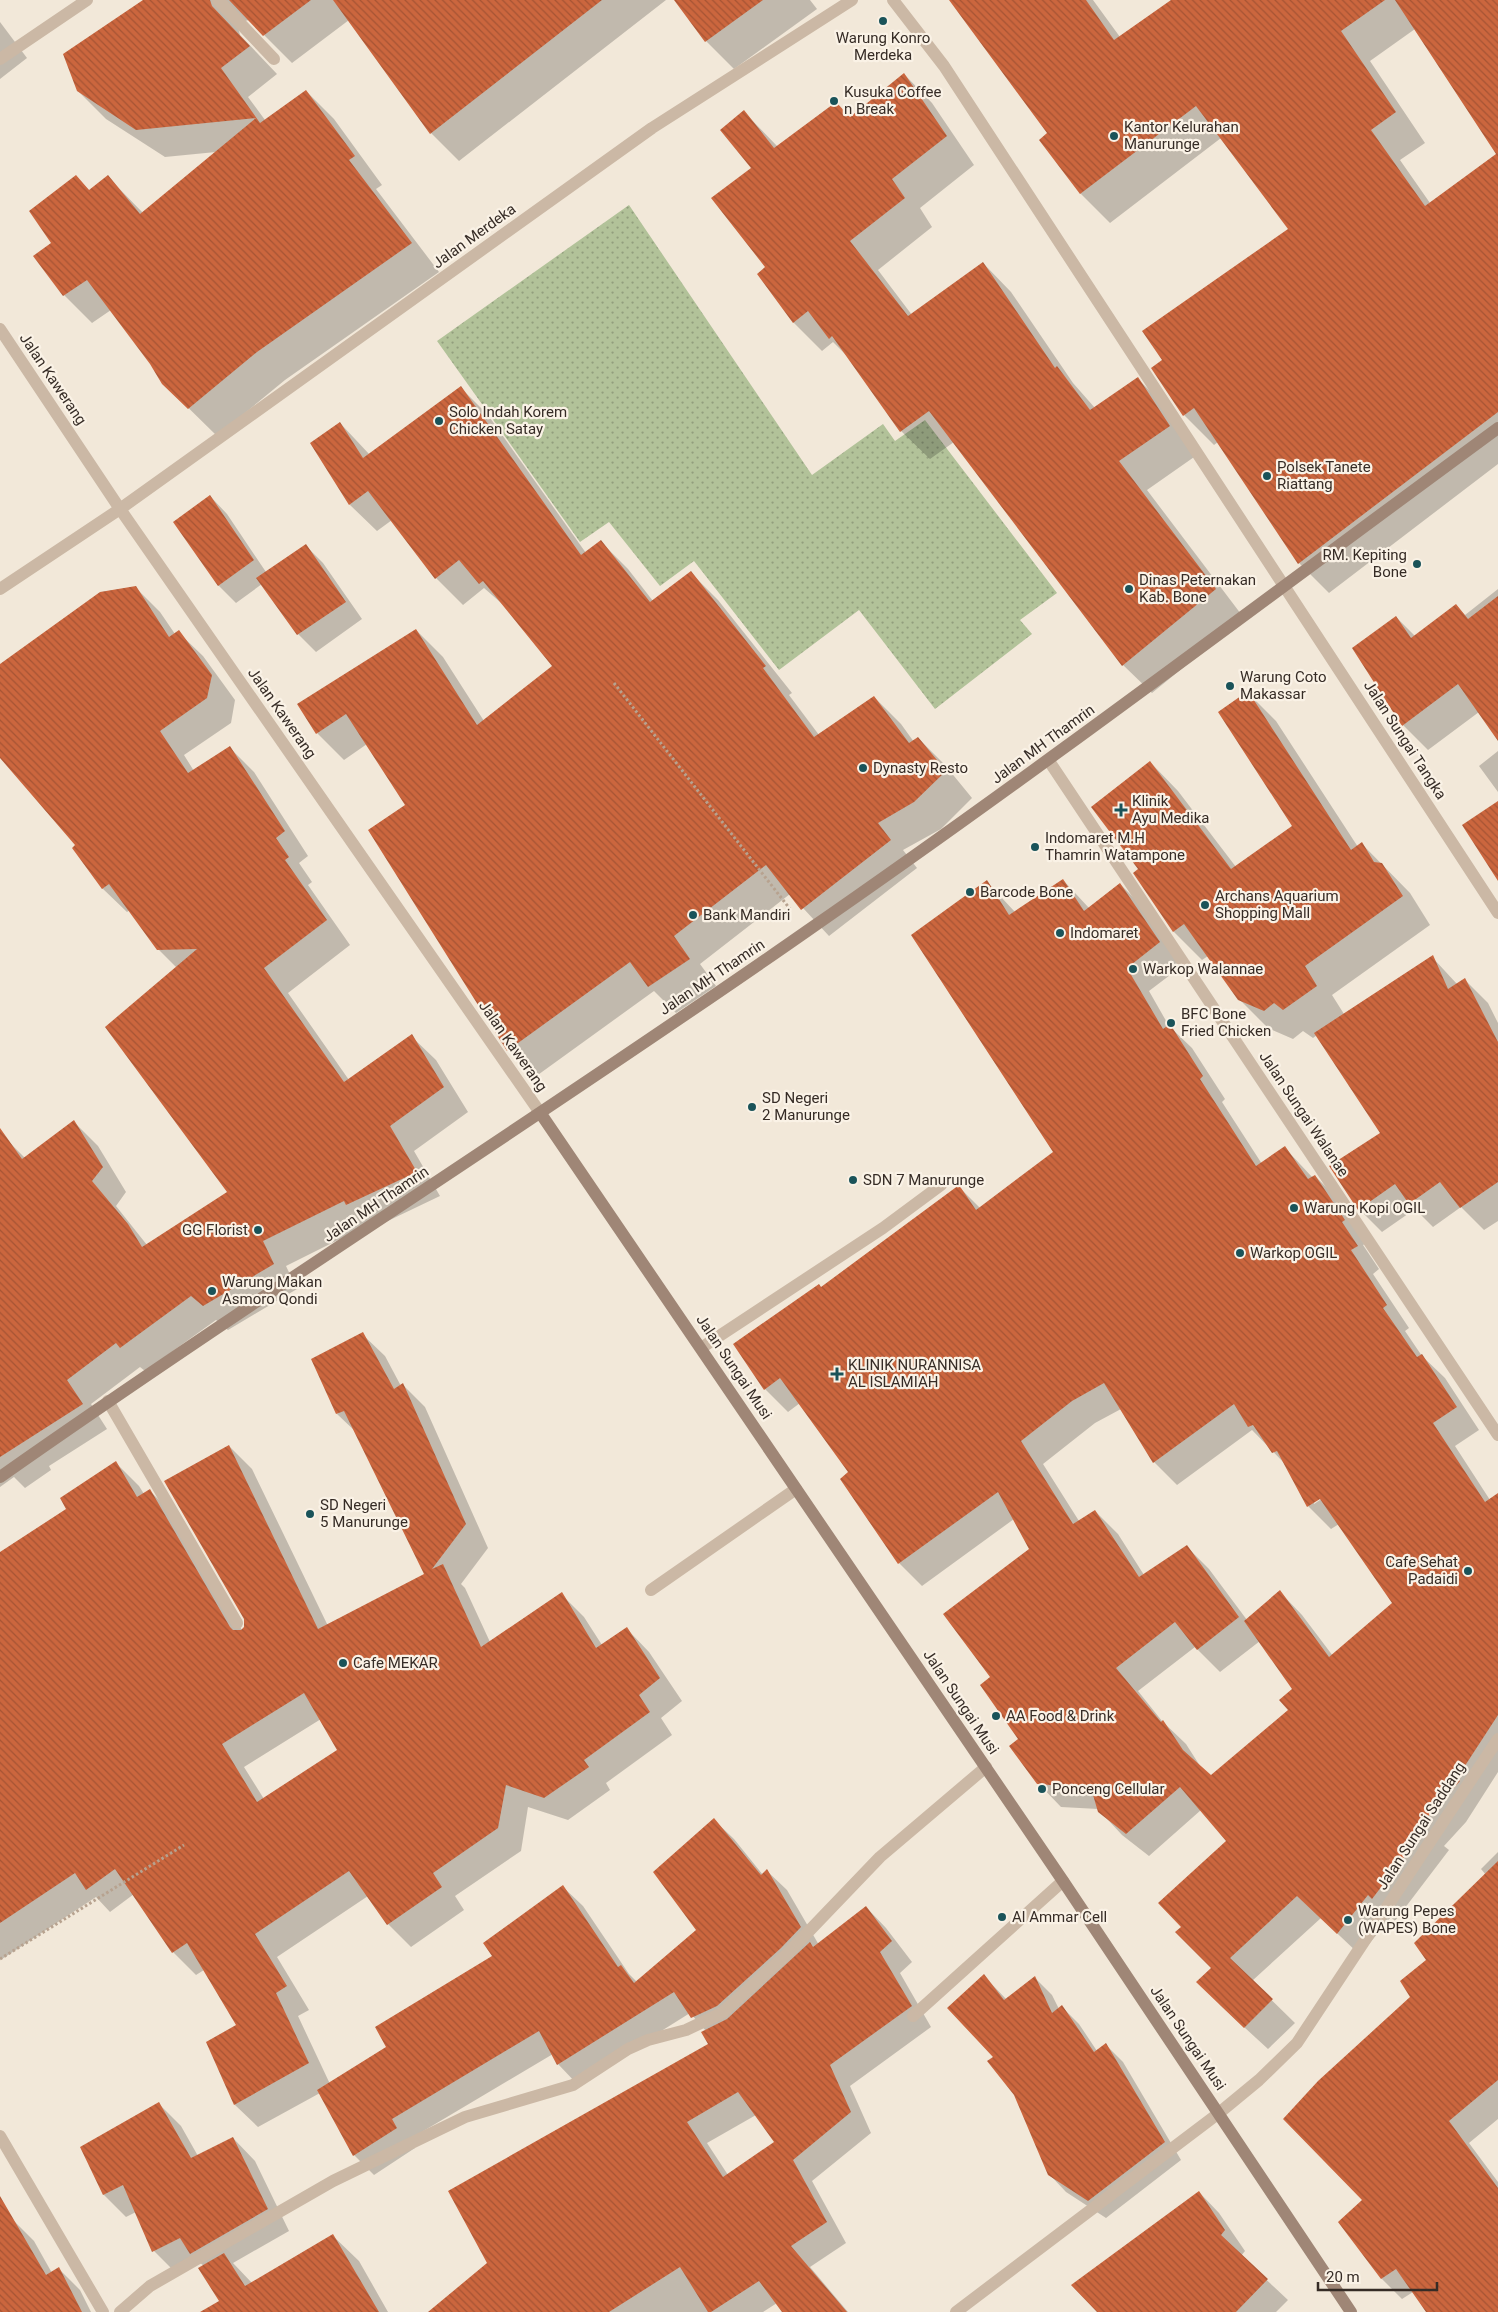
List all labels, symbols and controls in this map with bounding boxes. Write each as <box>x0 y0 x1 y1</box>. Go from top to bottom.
marker: Warung Konro Merdeka <box>877 15 889 27</box>
place label: Warung Konro Merdeka <box>836 29 930 64</box>
place label: Kusuka Coffee n Break <box>844 83 942 118</box>
marker: Kusuka Coffee n Break <box>828 95 840 107</box>
place label: Kantor Kelurahan Manurunge <box>1124 118 1239 153</box>
marker: Kantor Kelurahan Manurunge <box>1108 130 1120 142</box>
street label: Jalan Merdeka <box>429 200 519 272</box>
street label: Jalan Kawerang <box>16 330 90 428</box>
place label: Solo Indah Korem Chicken Satay <box>449 403 567 438</box>
marker: Solo Indah Korem Chicken Satay <box>433 415 445 427</box>
place label: Polsek Tanete Riattang <box>1277 458 1371 493</box>
marker: Polsek Tanete Riattang <box>1261 470 1273 482</box>
place label: RM. Kepiting Bone <box>1322 546 1407 581</box>
marker: RM. Kepiting Bone <box>1411 558 1423 570</box>
place label: Dinas Peternakan Kab. Bone <box>1139 571 1256 606</box>
marker: Dinas Peternakan Kab. Bone <box>1123 583 1135 595</box>
street label: Jalan Kawerang <box>244 664 320 762</box>
place label: Warung Coto Makassar <box>1240 668 1327 703</box>
street label: Jalan Sungai Tangka <box>1360 677 1450 803</box>
marker: Warung Coto Makassar <box>1224 680 1236 692</box>
street label: Jalan MH Thamrin <box>988 701 1098 787</box>
place label: Dynasty Resto <box>873 759 968 777</box>
marker: Dynasty Resto <box>857 762 869 774</box>
place label: Klinik Ayu Medika <box>1132 792 1209 827</box>
marker: Klinik Ayu Medika <box>1114 803 1128 817</box>
place label: Indomaret M.H Thamrin Watampone <box>1045 829 1185 864</box>
marker: Indomaret M.H Thamrin Watampone <box>1029 841 1041 853</box>
place label: Barcode Bone <box>980 883 1073 901</box>
marker: Barcode Bone <box>964 886 976 898</box>
place label: Archans Aquarium Shopping Mall <box>1215 887 1339 922</box>
marker: Archans Aquarium Shopping Mall <box>1199 899 1211 911</box>
place label: Bank Mandiri <box>703 906 791 924</box>
marker: Bank Mandiri <box>687 909 699 921</box>
place label: Indomaret <box>1070 924 1139 942</box>
marker: Indomaret <box>1054 927 1066 939</box>
street label: Jalan MH Thamrin <box>656 935 768 1019</box>
place label: Warkop Walannae <box>1143 960 1263 978</box>
marker: Warkop Walannae <box>1127 963 1139 975</box>
street label: Jalan Kawerang <box>475 997 551 1095</box>
place label: BFC Bone Fried Chicken <box>1181 1005 1271 1040</box>
marker: BFC Bone Fried Chicken <box>1165 1017 1177 1029</box>
street label: Jalan Sungai Walanae <box>1255 1048 1353 1180</box>
place label: SD Negeri 2 Manurunge <box>762 1089 850 1124</box>
marker: SD Negeri 2 Manurunge <box>746 1101 758 1113</box>
street label: Jalan MH Thamrin <box>320 1162 432 1246</box>
place label: SDN 7 Manurunge <box>863 1171 984 1189</box>
marker: SDN 7 Manurunge <box>847 1174 859 1186</box>
place label: Warung Kopi OGIL <box>1304 1199 1425 1217</box>
marker: Warung Kopi OGIL <box>1288 1202 1300 1214</box>
place label: GG Florist <box>182 1221 248 1239</box>
marker: GG Florist <box>252 1224 264 1236</box>
place label: Warkop OGIL <box>1250 1244 1337 1262</box>
marker: Warkop OGIL <box>1234 1247 1246 1259</box>
place label: Warung Makan Asmoro Qondi <box>222 1273 322 1308</box>
marker: Warung Makan Asmoro Qondi <box>206 1285 218 1297</box>
street label: Jalan Sungai Musi <box>692 1311 776 1423</box>
place label: KLINIK NURANNISA AL ISLAMIAH <box>848 1356 981 1391</box>
marker: KLINIK NURANNISA AL ISLAMIAH <box>830 1367 844 1381</box>
place label: SD Negeri 5 Manurunge <box>320 1496 408 1531</box>
marker: SD Negeri 5 Manurunge <box>304 1508 316 1520</box>
place label: Cafe Sehat Padaidi <box>1385 1553 1458 1588</box>
marker: Cafe Sehat Padaidi <box>1462 1565 1474 1577</box>
street label: Jalan Sungai Musi <box>919 1646 1003 1758</box>
place label: Cafe MEKAR <box>353 1654 438 1672</box>
marker: Cafe MEKAR <box>337 1657 349 1669</box>
place label: AA Food & Drink <box>1006 1707 1115 1725</box>
marker: AA Food & Drink <box>990 1710 1002 1722</box>
street label: Jalan Sungai Saddang <box>1373 1759 1469 1893</box>
place label: Ponceng Cellular <box>1052 1780 1165 1798</box>
marker: Ponceng Cellular <box>1036 1783 1048 1795</box>
place label: Warung Pepes (WAPES) Bone <box>1358 1902 1456 1937</box>
place label: Al Ammar Cell <box>1012 1908 1107 1926</box>
marker: Al Ammar Cell <box>996 1911 1008 1923</box>
marker: Warung Pepes (WAPES) Bone <box>1342 1914 1354 1926</box>
street label: Jalan Sungai Musi <box>1146 1982 1230 2094</box>
scale bar <box>1318 2260 1437 2292</box>
text: 20 m <box>1326 2268 1360 2286</box>

